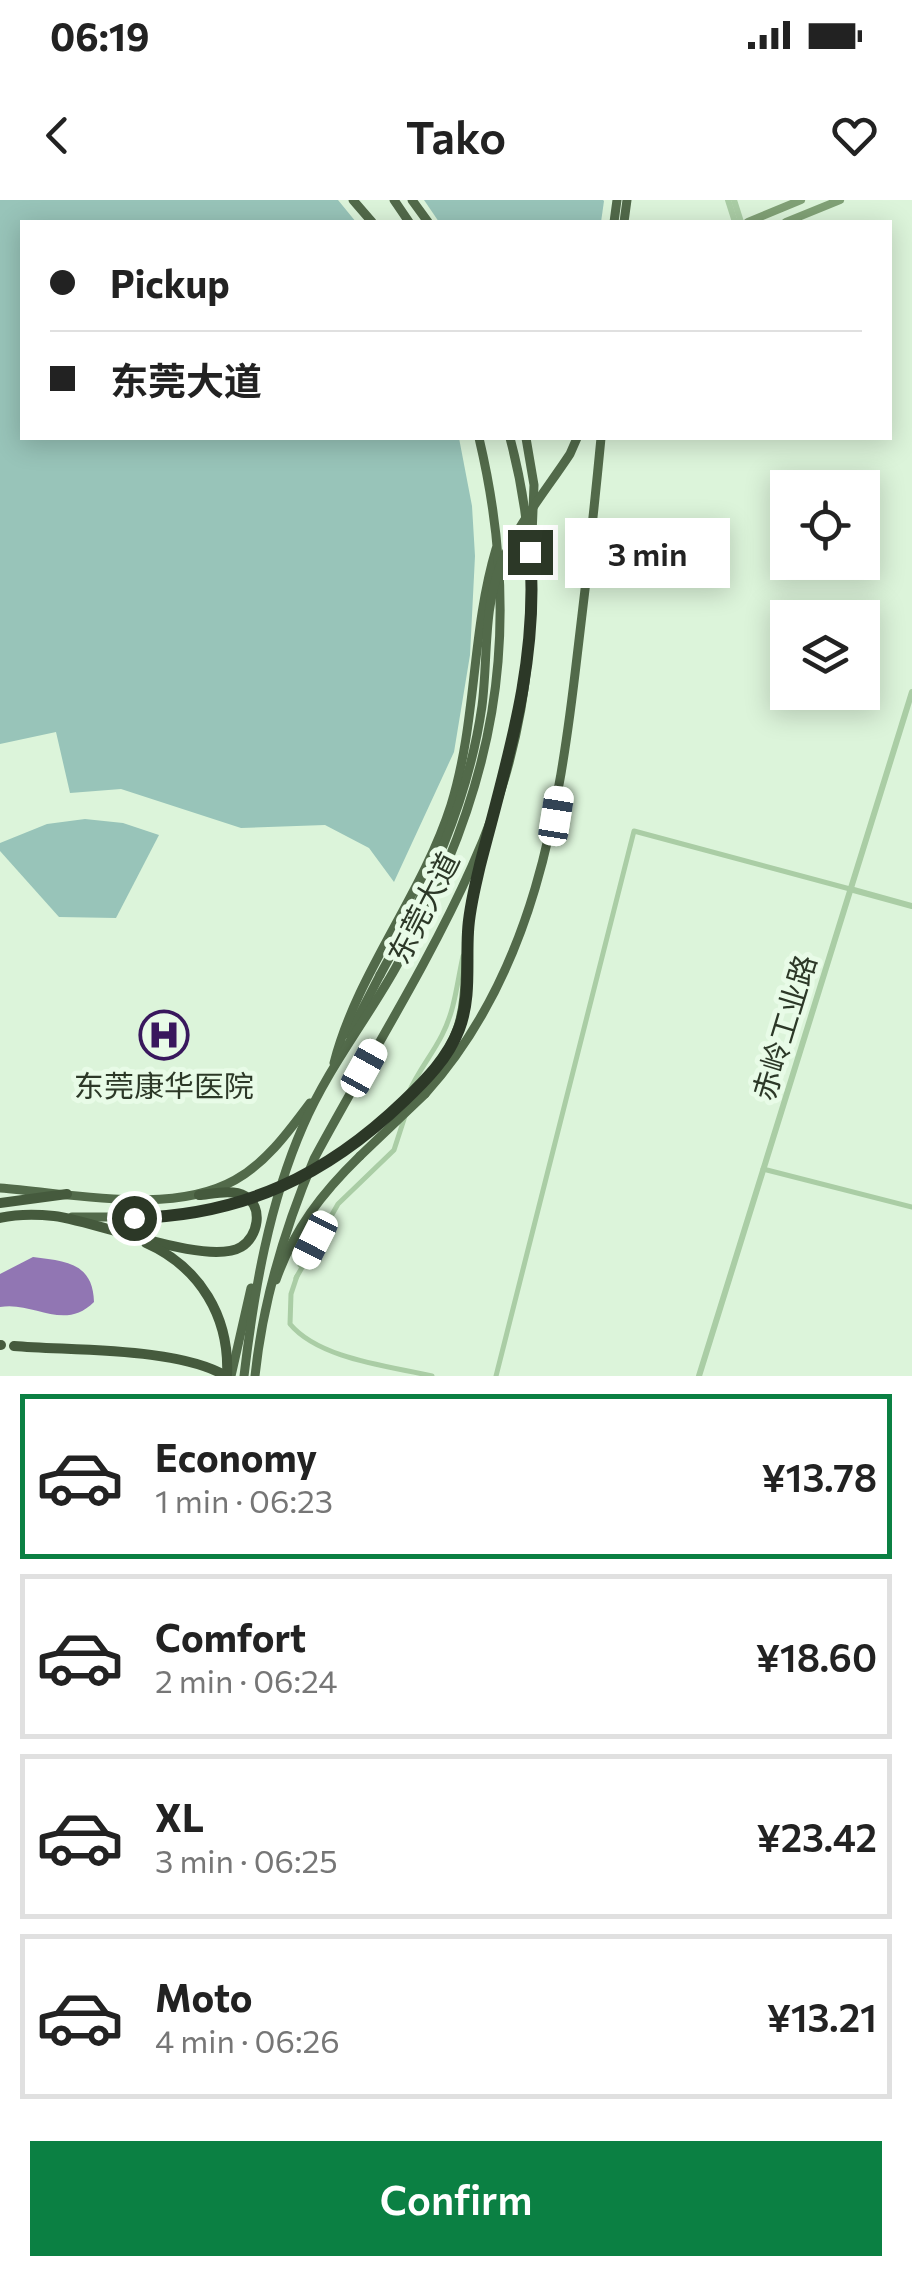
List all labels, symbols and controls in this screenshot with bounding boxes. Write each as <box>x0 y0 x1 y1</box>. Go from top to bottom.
text: 06:19 <box>50 12 149 59</box>
icon: back <box>30 108 85 163</box>
text: Tako <box>406 108 506 163</box>
icon: heart <box>827 108 882 163</box>
text: Pickup <box>110 259 230 306</box>
text: 东莞大道 <box>110 356 262 403</box>
map controls <box>770 470 880 710</box>
button: locate <box>770 470 880 580</box>
callout: 3 min <box>565 517 730 587</box>
route end <box>508 530 553 575</box>
text: 3 min <box>608 533 687 573</box>
button: layers <box>770 600 880 710</box>
car <box>536 784 576 848</box>
street label: 东莞大道 <box>378 845 466 969</box>
street label: 赤岭工业路 <box>743 950 823 1104</box>
hospital icon: 东莞康华医院 <box>138 1009 190 1061</box>
car <box>336 1034 392 1102</box>
place label: 东莞康华医院 <box>74 1066 254 1103</box>
route start <box>112 1196 157 1241</box>
car <box>288 1206 342 1274</box>
icon: car <box>35 1432 125 1522</box>
text: Economy <box>155 1433 317 1480</box>
text: ¥13.78 <box>762 1453 877 1500</box>
text: 1 min · 06:23 <box>155 1480 333 1520</box>
icon: car <box>35 1612 125 1702</box>
text: Comfort <box>155 1613 306 1660</box>
text: ¥18.60 <box>756 1633 877 1680</box>
text: 2 min · 06:24 <box>155 1660 337 1700</box>
icon: car <box>35 1792 125 1882</box>
text: XL <box>155 1793 204 1840</box>
text: ¥23.42 <box>756 1813 877 1860</box>
text: 3 min · 06:25 <box>155 1840 338 1880</box>
icon: car <box>35 1972 125 2062</box>
text: Moto <box>155 1973 253 2020</box>
text: ¥13.21 <box>767 1993 877 2040</box>
text: 4 min · 06:26 <box>155 2020 340 2060</box>
button: Confirm <box>30 2141 882 2256</box>

